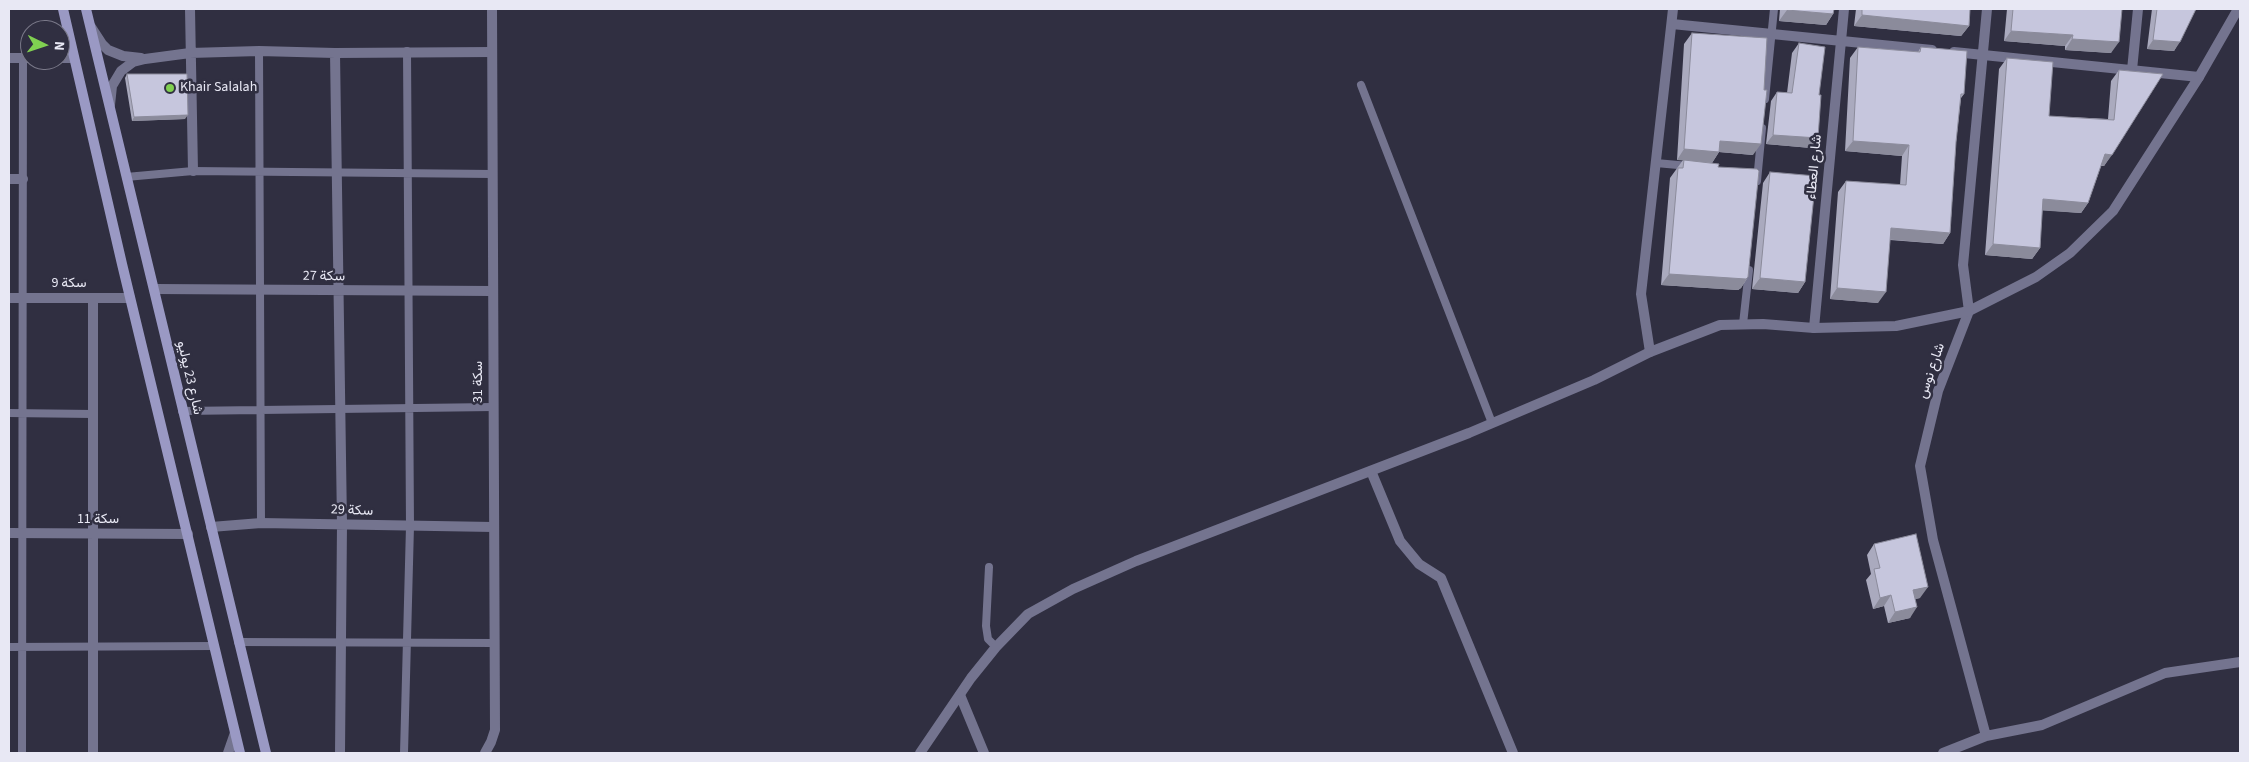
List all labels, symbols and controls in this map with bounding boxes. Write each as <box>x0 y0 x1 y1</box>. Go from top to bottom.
north arrow <box>20 20 70 70</box>
text: N <box>49 41 69 51</box>
place label: Khair Salalah <box>180 80 257 96</box>
marker: Khair Salalah <box>164 82 176 94</box>
street label: شارع العطاء <box>1804 134 1826 200</box>
street label: سكة 27 <box>303 268 345 286</box>
street label: سكة 9 <box>51 276 87 292</box>
street label: شارع 23 يوليو <box>172 340 206 416</box>
street label: شارع نوس <box>1915 341 1949 401</box>
street label: سكة 31 <box>471 361 487 403</box>
street label: سكة 29 <box>331 502 373 520</box>
street label: سكة 11 <box>77 512 119 528</box>

